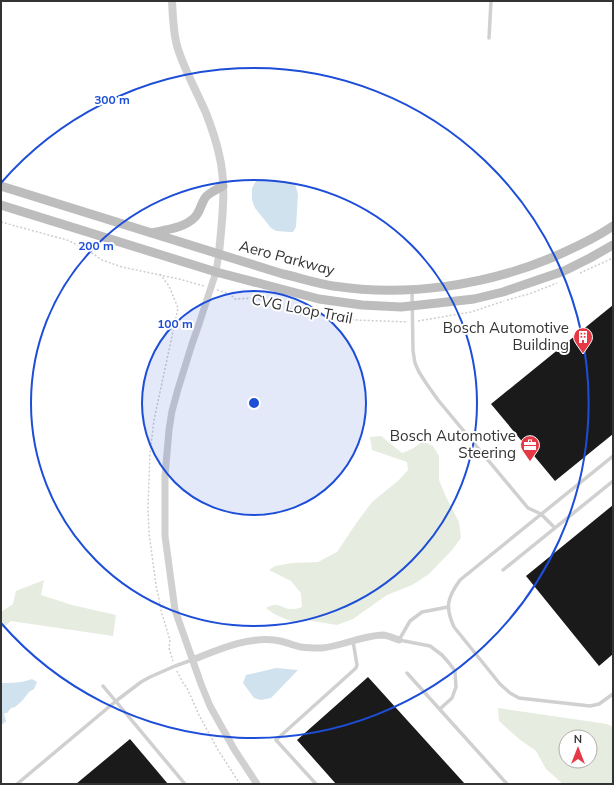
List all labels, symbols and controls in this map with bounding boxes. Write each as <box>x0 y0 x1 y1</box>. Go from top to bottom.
text: 300 m <box>94 92 130 107</box>
street label: Aero Parkway <box>237 236 337 279</box>
text: 200 m <box>78 238 114 253</box>
street label: CVG Loop Trail <box>250 289 354 328</box>
text: 100 m <box>157 316 193 331</box>
place label: Bosch Automotive Building <box>443 318 569 354</box>
building icon: Bosch Automotive Building <box>572 326 594 354</box>
centre of rings <box>247 396 261 410</box>
place label: Bosch Automotive Steering <box>390 426 516 462</box>
office icon: Bosch Automotive Steering <box>519 434 541 462</box>
north arrow <box>558 729 598 769</box>
text: N <box>574 732 582 746</box>

